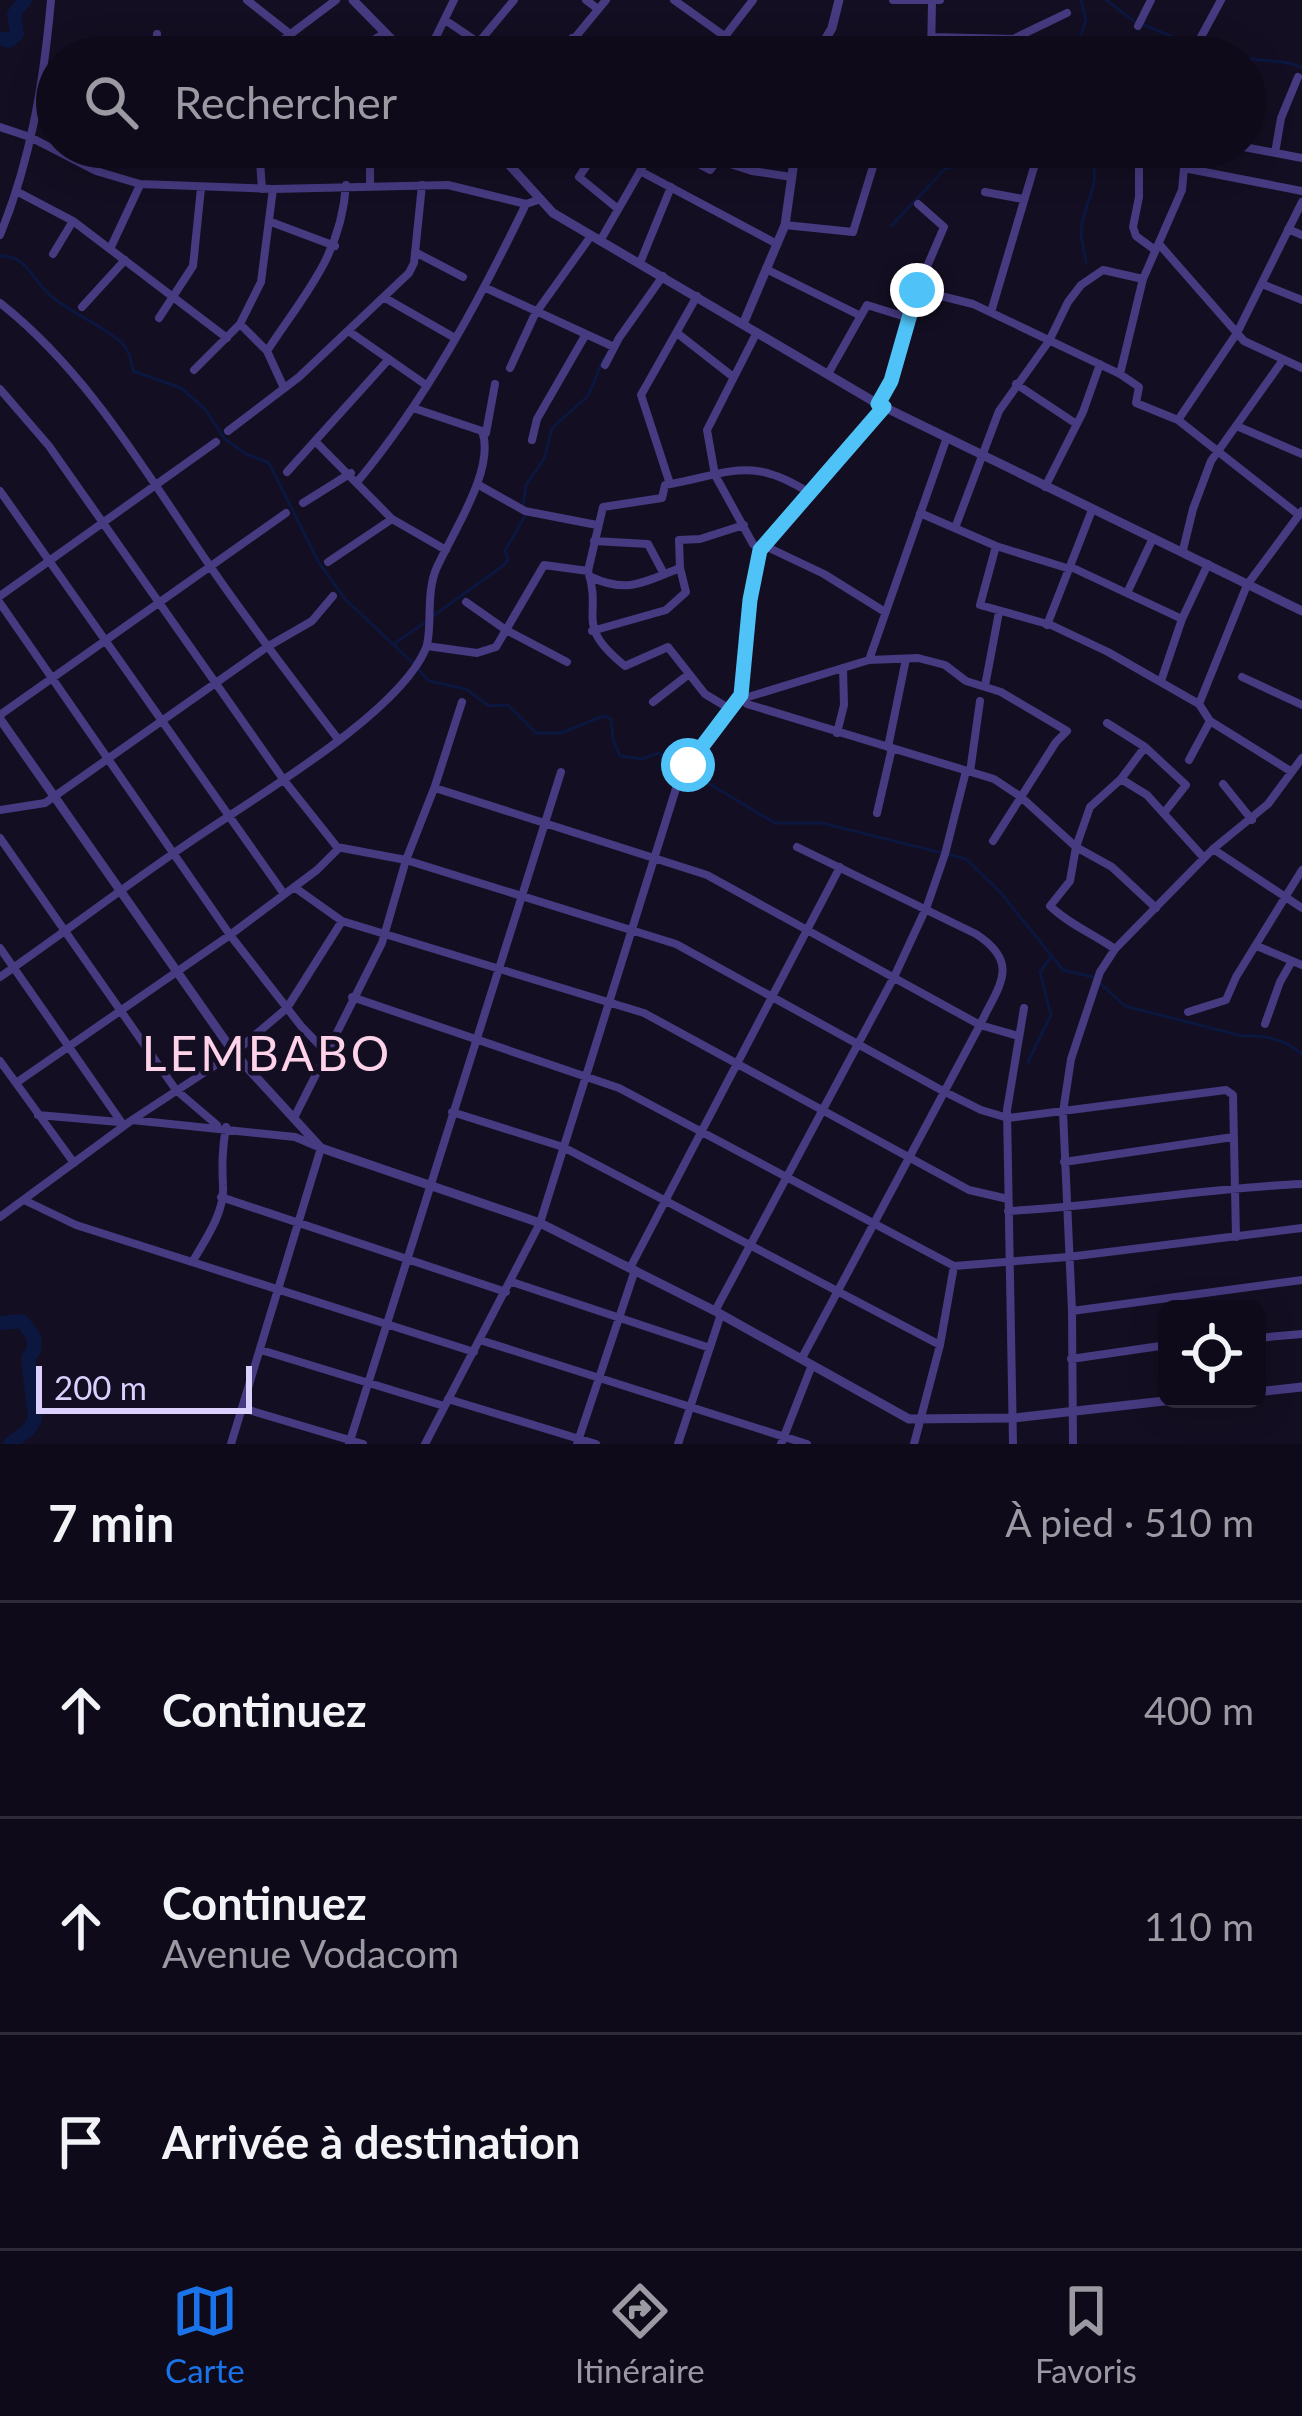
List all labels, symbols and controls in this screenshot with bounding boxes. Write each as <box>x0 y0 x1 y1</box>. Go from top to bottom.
search box <box>36 36 1266 168</box>
icon: search <box>78 69 144 135</box>
text: Rechercher <box>174 75 397 129</box>
route end <box>890 263 944 317</box>
route start <box>661 738 715 792</box>
district label: LEMBABO <box>142 1024 392 1081</box>
map controls <box>1158 1300 1266 1408</box>
button: locate <box>1158 1300 1266 1408</box>
scale bar <box>36 1360 252 1413</box>
text: 200 m <box>54 1367 147 1407</box>
text: 7 min <box>48 1492 174 1553</box>
text: À pied · 510 m <box>1005 1499 1254 1545</box>
icon: ahead <box>48 1677 114 1743</box>
text: Continuez <box>162 1683 367 1737</box>
text: 400 m <box>1144 1687 1254 1733</box>
text: Continuez <box>162 1876 367 1930</box>
icon: ahead <box>48 1893 114 1959</box>
text: 110 m <box>1144 1903 1254 1949</box>
text: Avenue Vodacom <box>162 1930 459 1976</box>
icon: arrive <box>48 2109 114 2175</box>
text: Arrivée à destination <box>162 2115 580 2169</box>
tab: Carte <box>165 2278 245 2390</box>
tab: Itinéraire <box>575 2278 705 2390</box>
tab: Favoris <box>1035 2278 1137 2390</box>

